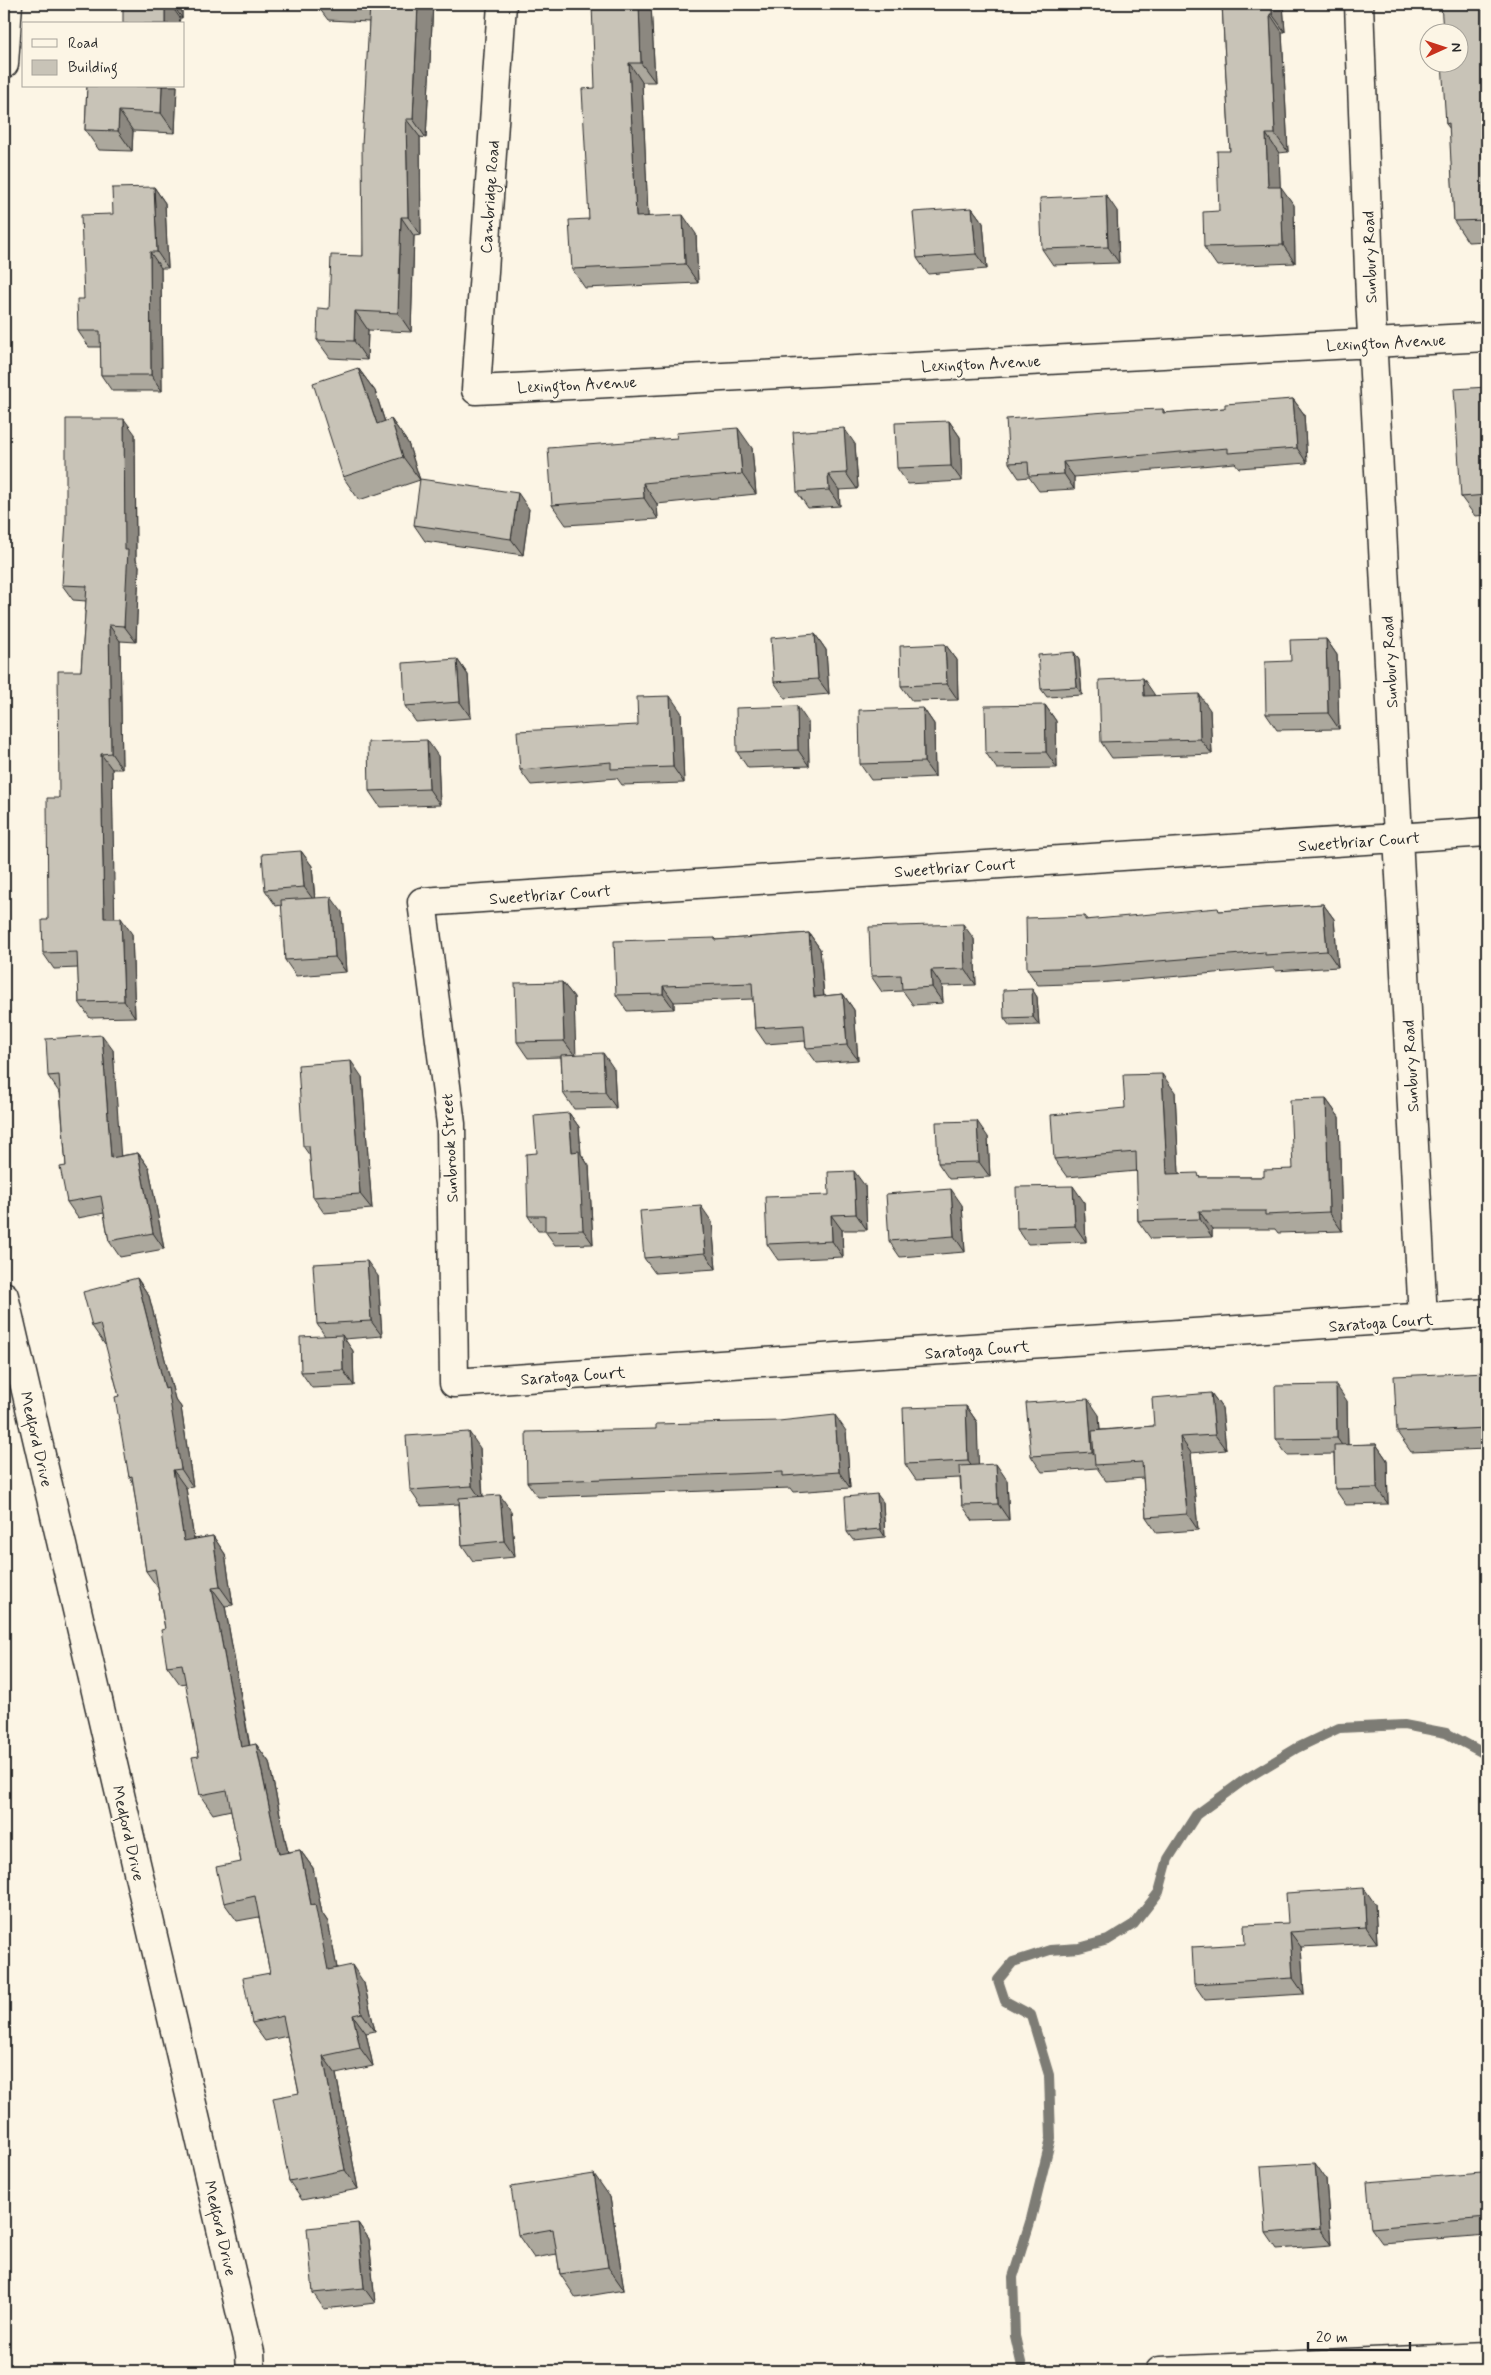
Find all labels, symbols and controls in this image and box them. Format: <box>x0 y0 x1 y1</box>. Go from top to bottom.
legend <box>22 22 185 88</box>
north arrow <box>1418 22 1468 72</box>
text: Road <box>68 34 98 54</box>
text: N <box>1447 42 1465 53</box>
text: Building <box>68 58 118 79</box>
street label: Cambridge Road <box>476 140 506 255</box>
street label: Sunbury Road <box>1358 210 1383 303</box>
street label: Lexington Avenue <box>1326 330 1447 358</box>
street label: Lexington Avenue <box>921 351 1042 379</box>
street label: Lexington Avenue <box>517 372 638 400</box>
street label: Sunbury Road <box>1378 615 1403 709</box>
street label: Sweetbriar Court <box>1297 828 1421 857</box>
street label: Sweetbriar Court <box>893 854 1017 883</box>
street label: Sweetbriar Court <box>488 881 612 910</box>
street label: Sunbury Road <box>1399 1019 1424 1113</box>
street label: Sunbrook Street <box>437 1093 464 1203</box>
street label: Saratoga Court <box>1328 1309 1435 1338</box>
street label: Saratoga Court <box>924 1336 1031 1365</box>
street label: Saratoga Court <box>520 1362 627 1391</box>
street label: Medford Drive <box>12 1390 57 1489</box>
street label: Medford Drive <box>104 1784 149 1883</box>
street label: Medford Drive <box>196 2179 241 2278</box>
scale bar <box>1308 2320 1411 2352</box>
text: 20 m <box>1316 2328 1348 2348</box>

